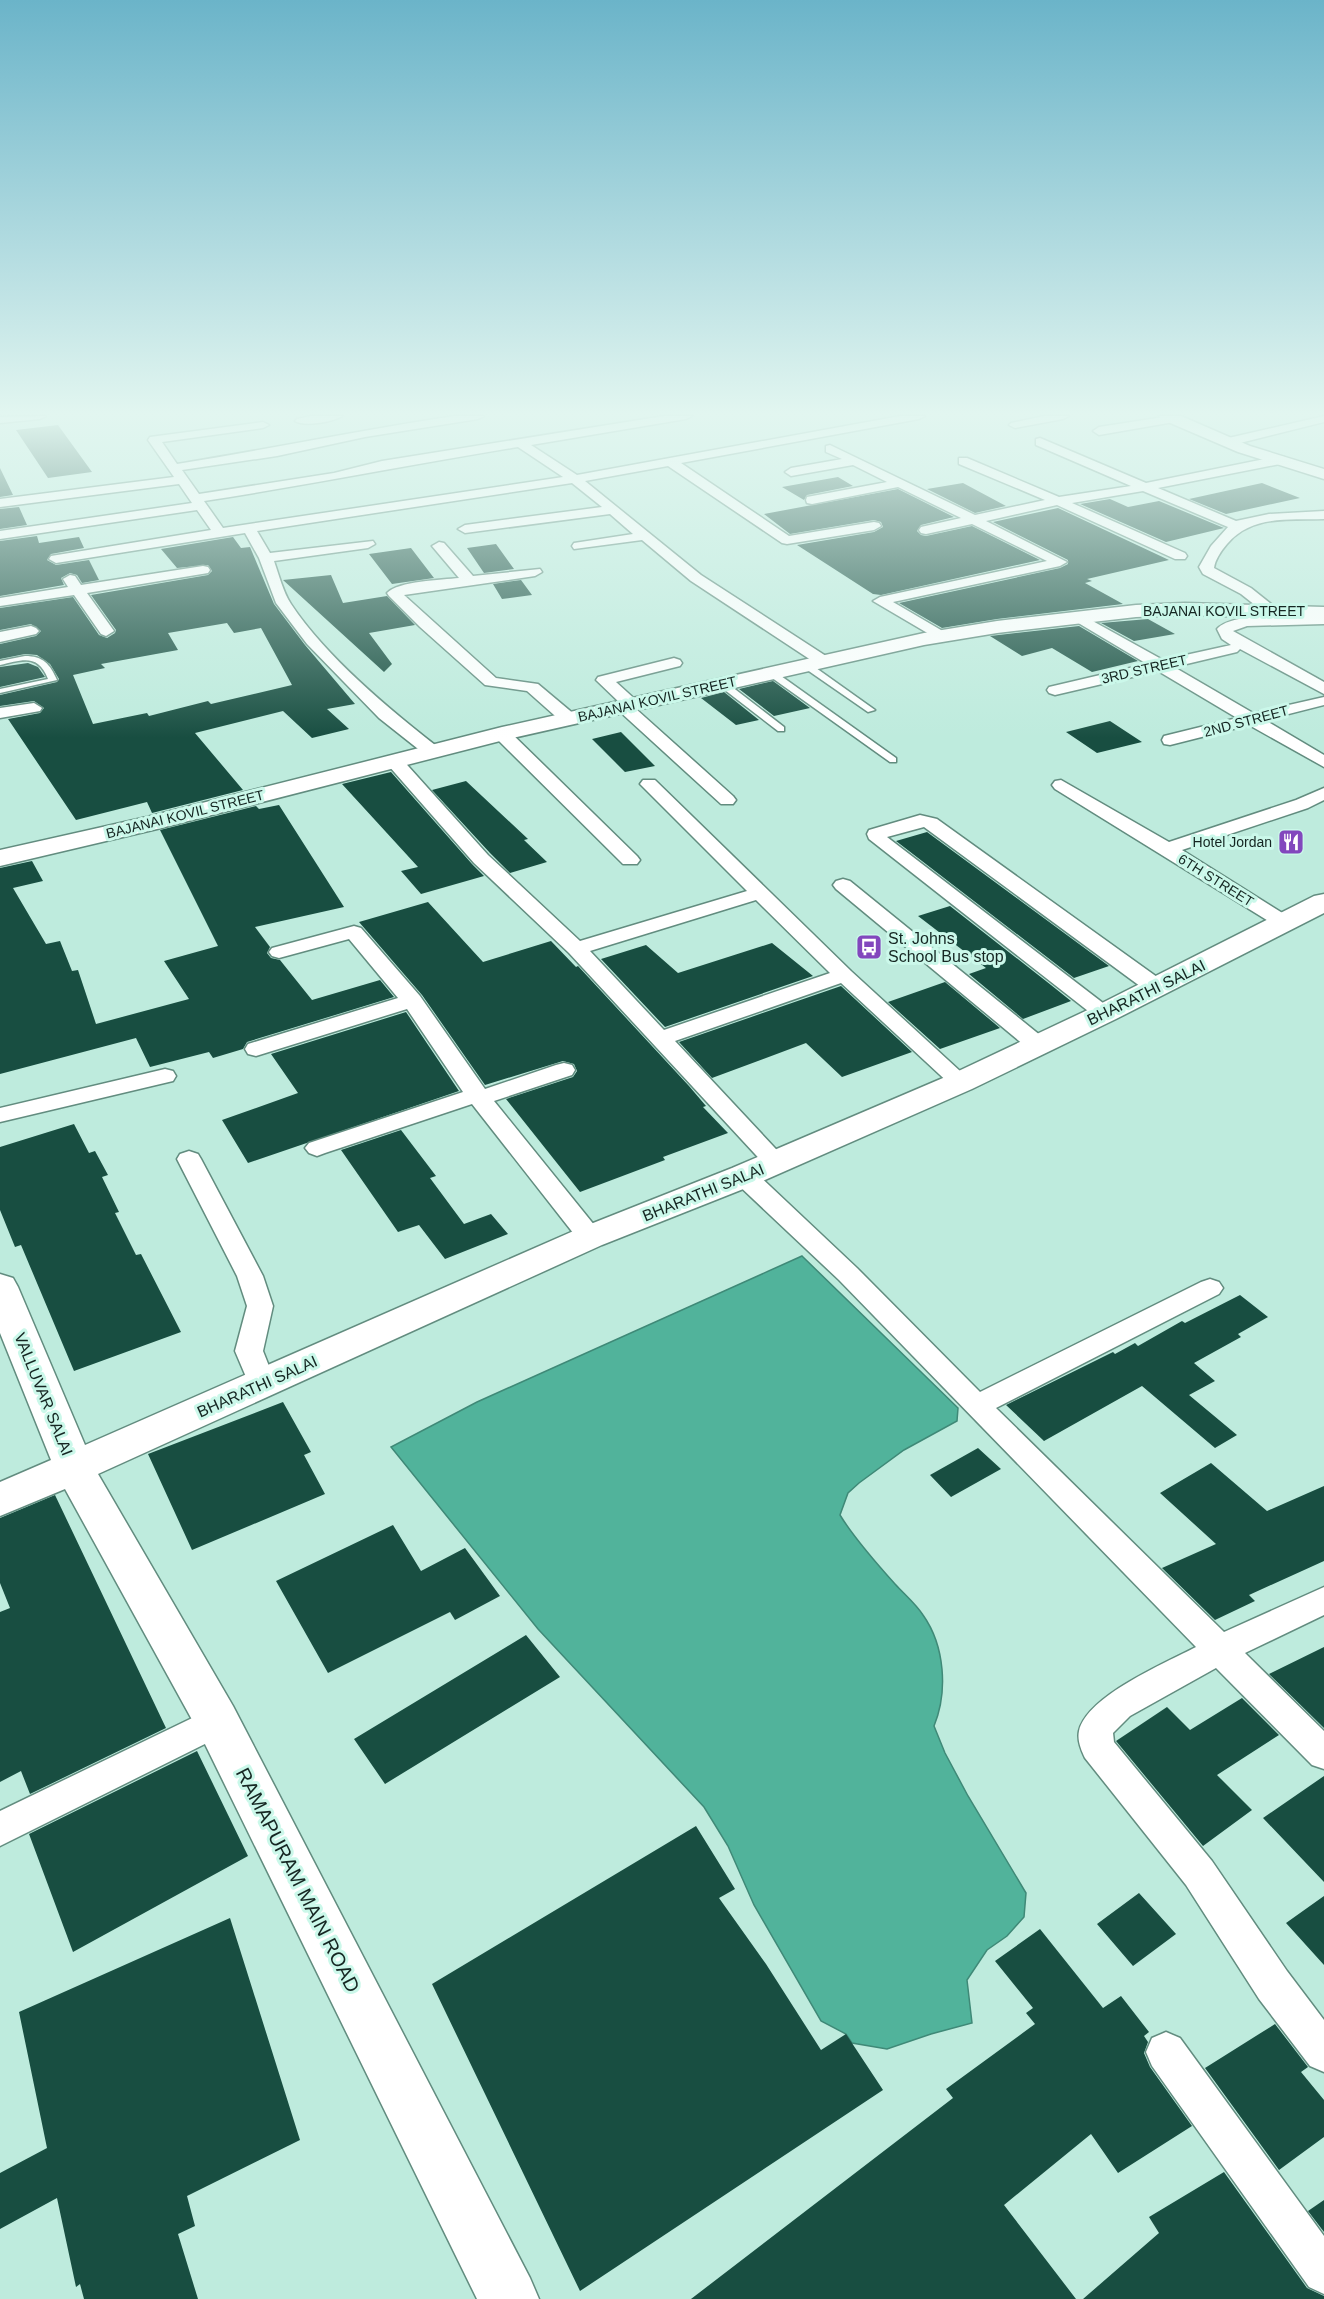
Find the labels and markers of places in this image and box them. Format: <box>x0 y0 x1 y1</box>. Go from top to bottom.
restaurant icon: Hotel Jordan <box>1276 827 1306 857</box>
place label: Hotel Jordan <box>1193 834 1272 850</box>
place label: St. Johns School Bus stop <box>888 930 1004 965</box>
bus stop icon: St. Johns School Bus stop <box>854 932 884 962</box>

